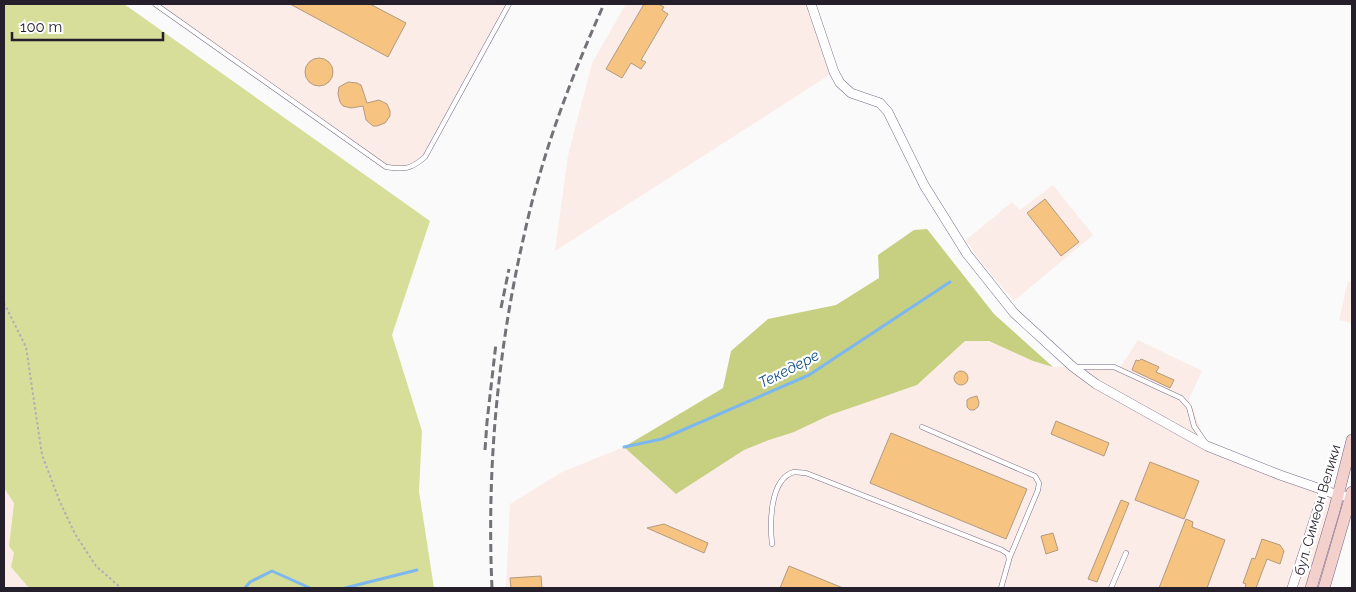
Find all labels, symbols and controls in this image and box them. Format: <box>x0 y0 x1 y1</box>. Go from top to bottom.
scale bar <box>12 10 164 42</box>
text: 100 m <box>20 18 62 36</box>
water label: Текедере <box>756 346 822 392</box>
street label: бул. Симеон Велики <box>1291 443 1343 577</box>

